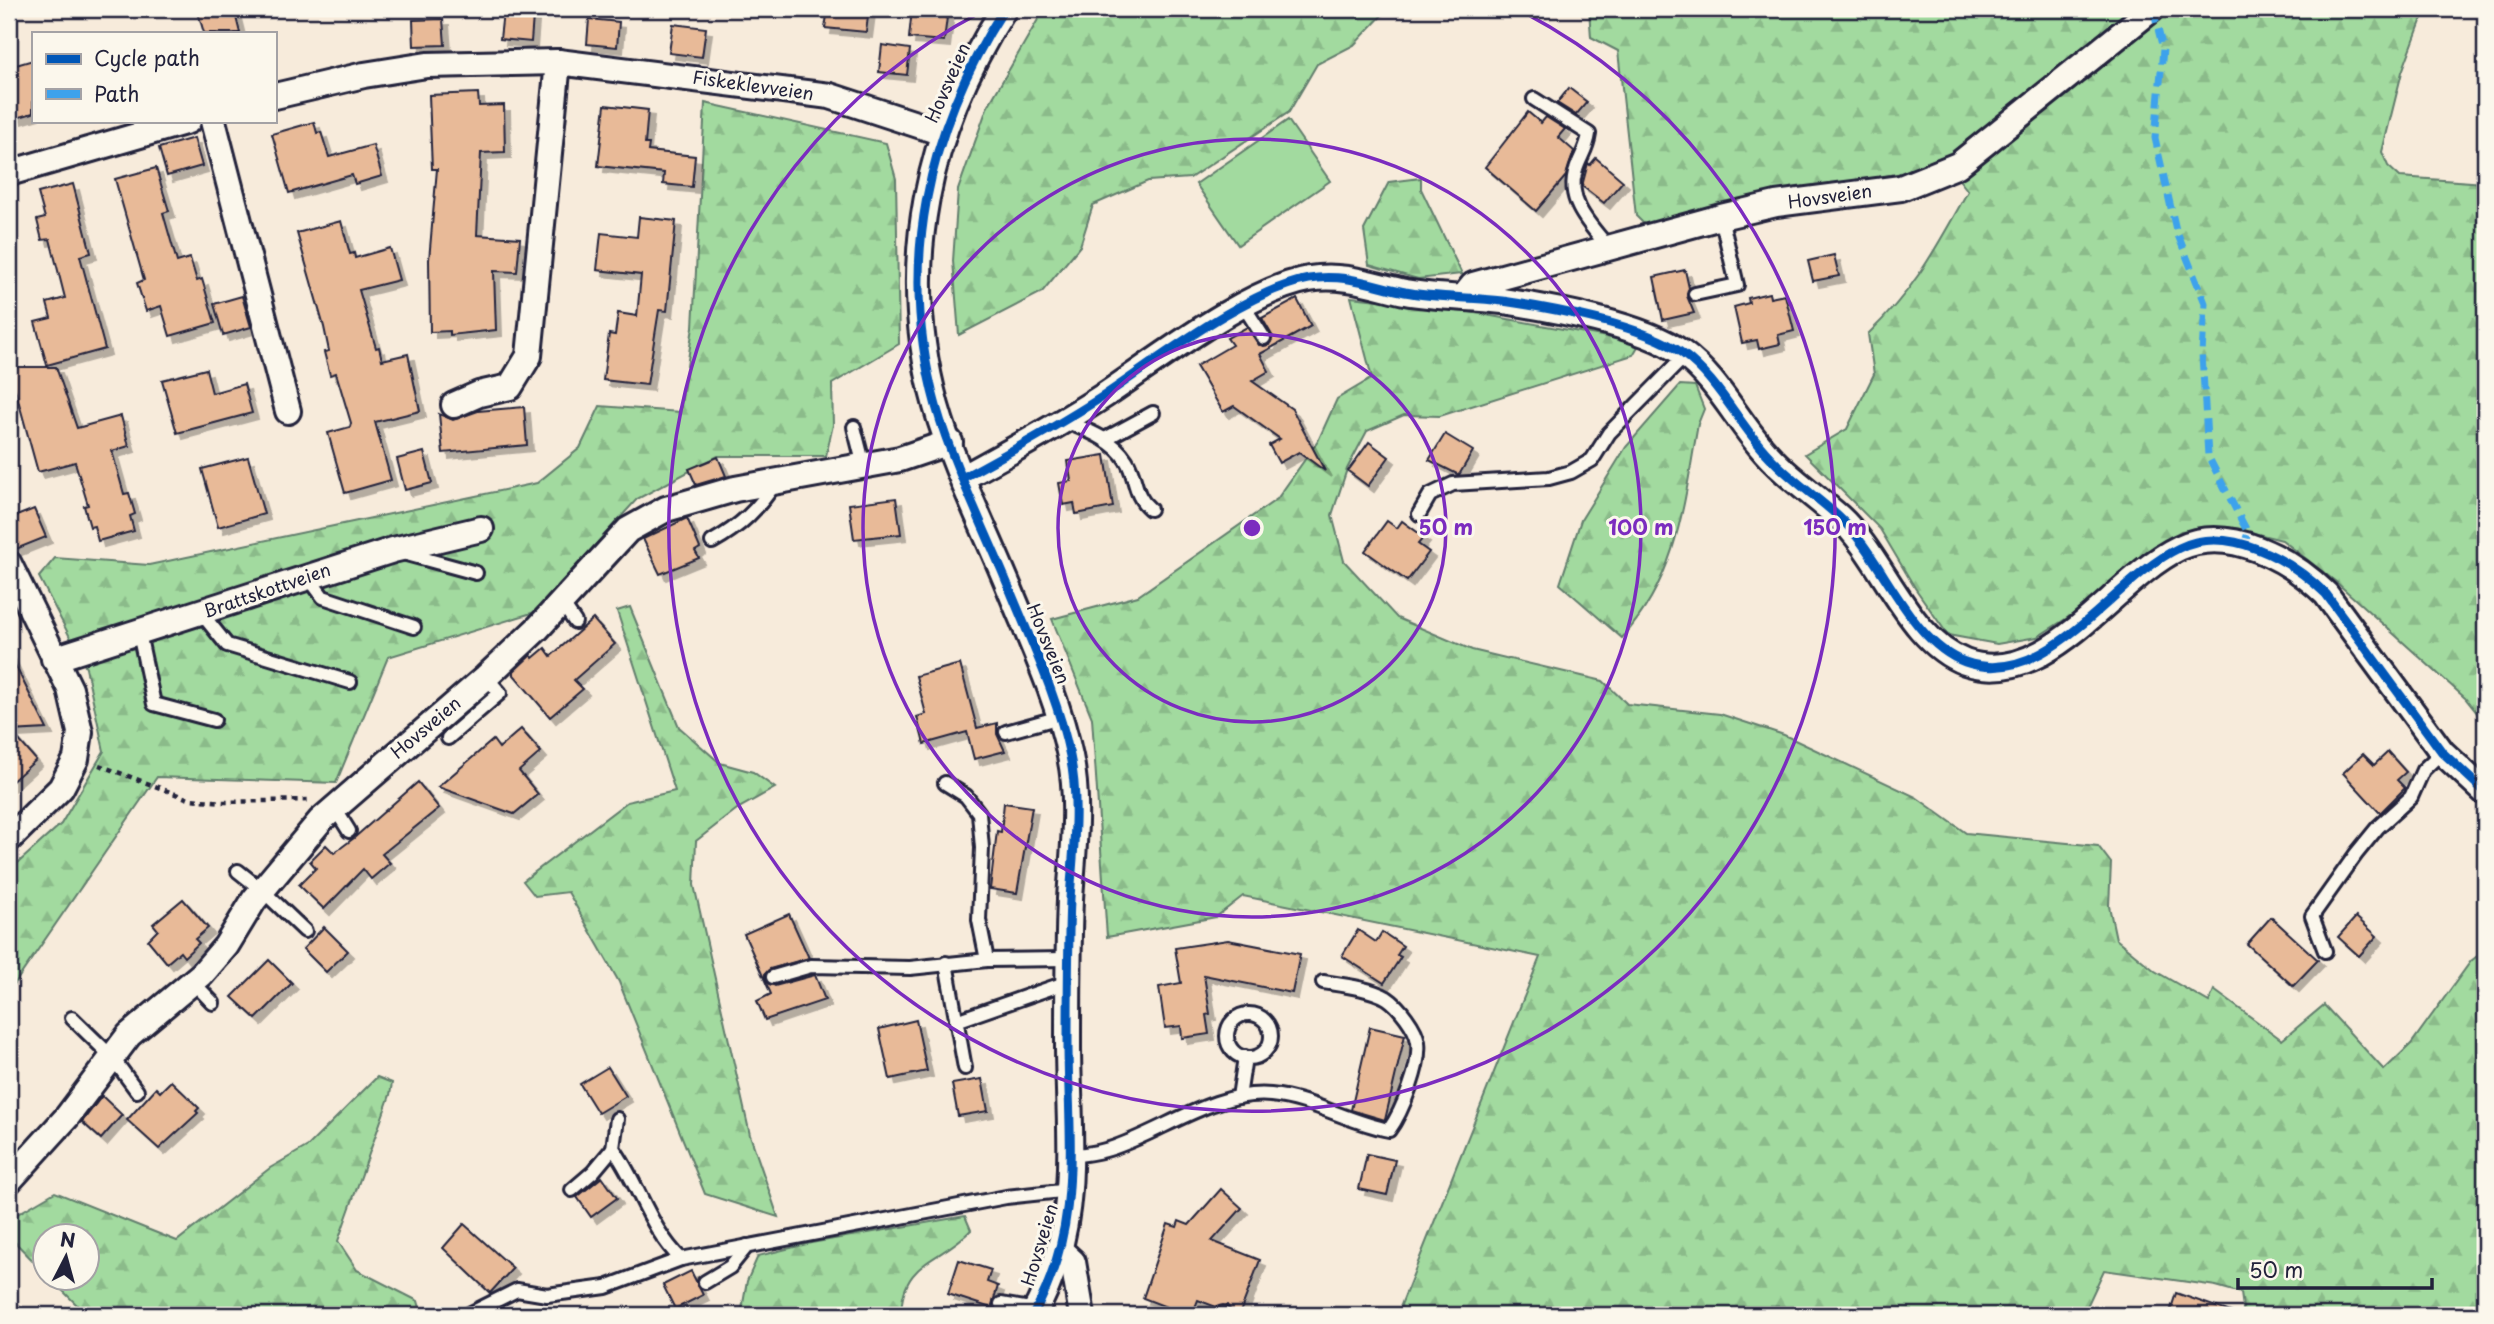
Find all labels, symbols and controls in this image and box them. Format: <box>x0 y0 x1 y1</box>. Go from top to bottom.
legend <box>32 32 276 122</box>
street label: Hovsveien <box>917 38 976 127</box>
text: Cycle path <box>94 41 200 73</box>
street label: Fiskeklevveien <box>691 63 816 106</box>
text: Path <box>94 77 139 109</box>
street label: Hovsveien <box>1786 176 1874 215</box>
text: 50 m <box>1419 510 1473 542</box>
text: 100 m <box>1608 510 1674 542</box>
text: 150 m <box>1803 510 1867 542</box>
centre of rings <box>1240 516 1264 540</box>
street label: Brattskottveien <box>199 555 334 624</box>
street label: Hovsveien <box>1021 599 1078 688</box>
street label: Hovsveien <box>384 689 466 764</box>
street label: Hovsveien <box>1013 1200 1064 1289</box>
north arrow <box>32 1222 102 1292</box>
text: N <box>59 1224 77 1254</box>
scale bar <box>2238 1247 2433 1291</box>
text: 50 m <box>2249 1253 2303 1285</box>

